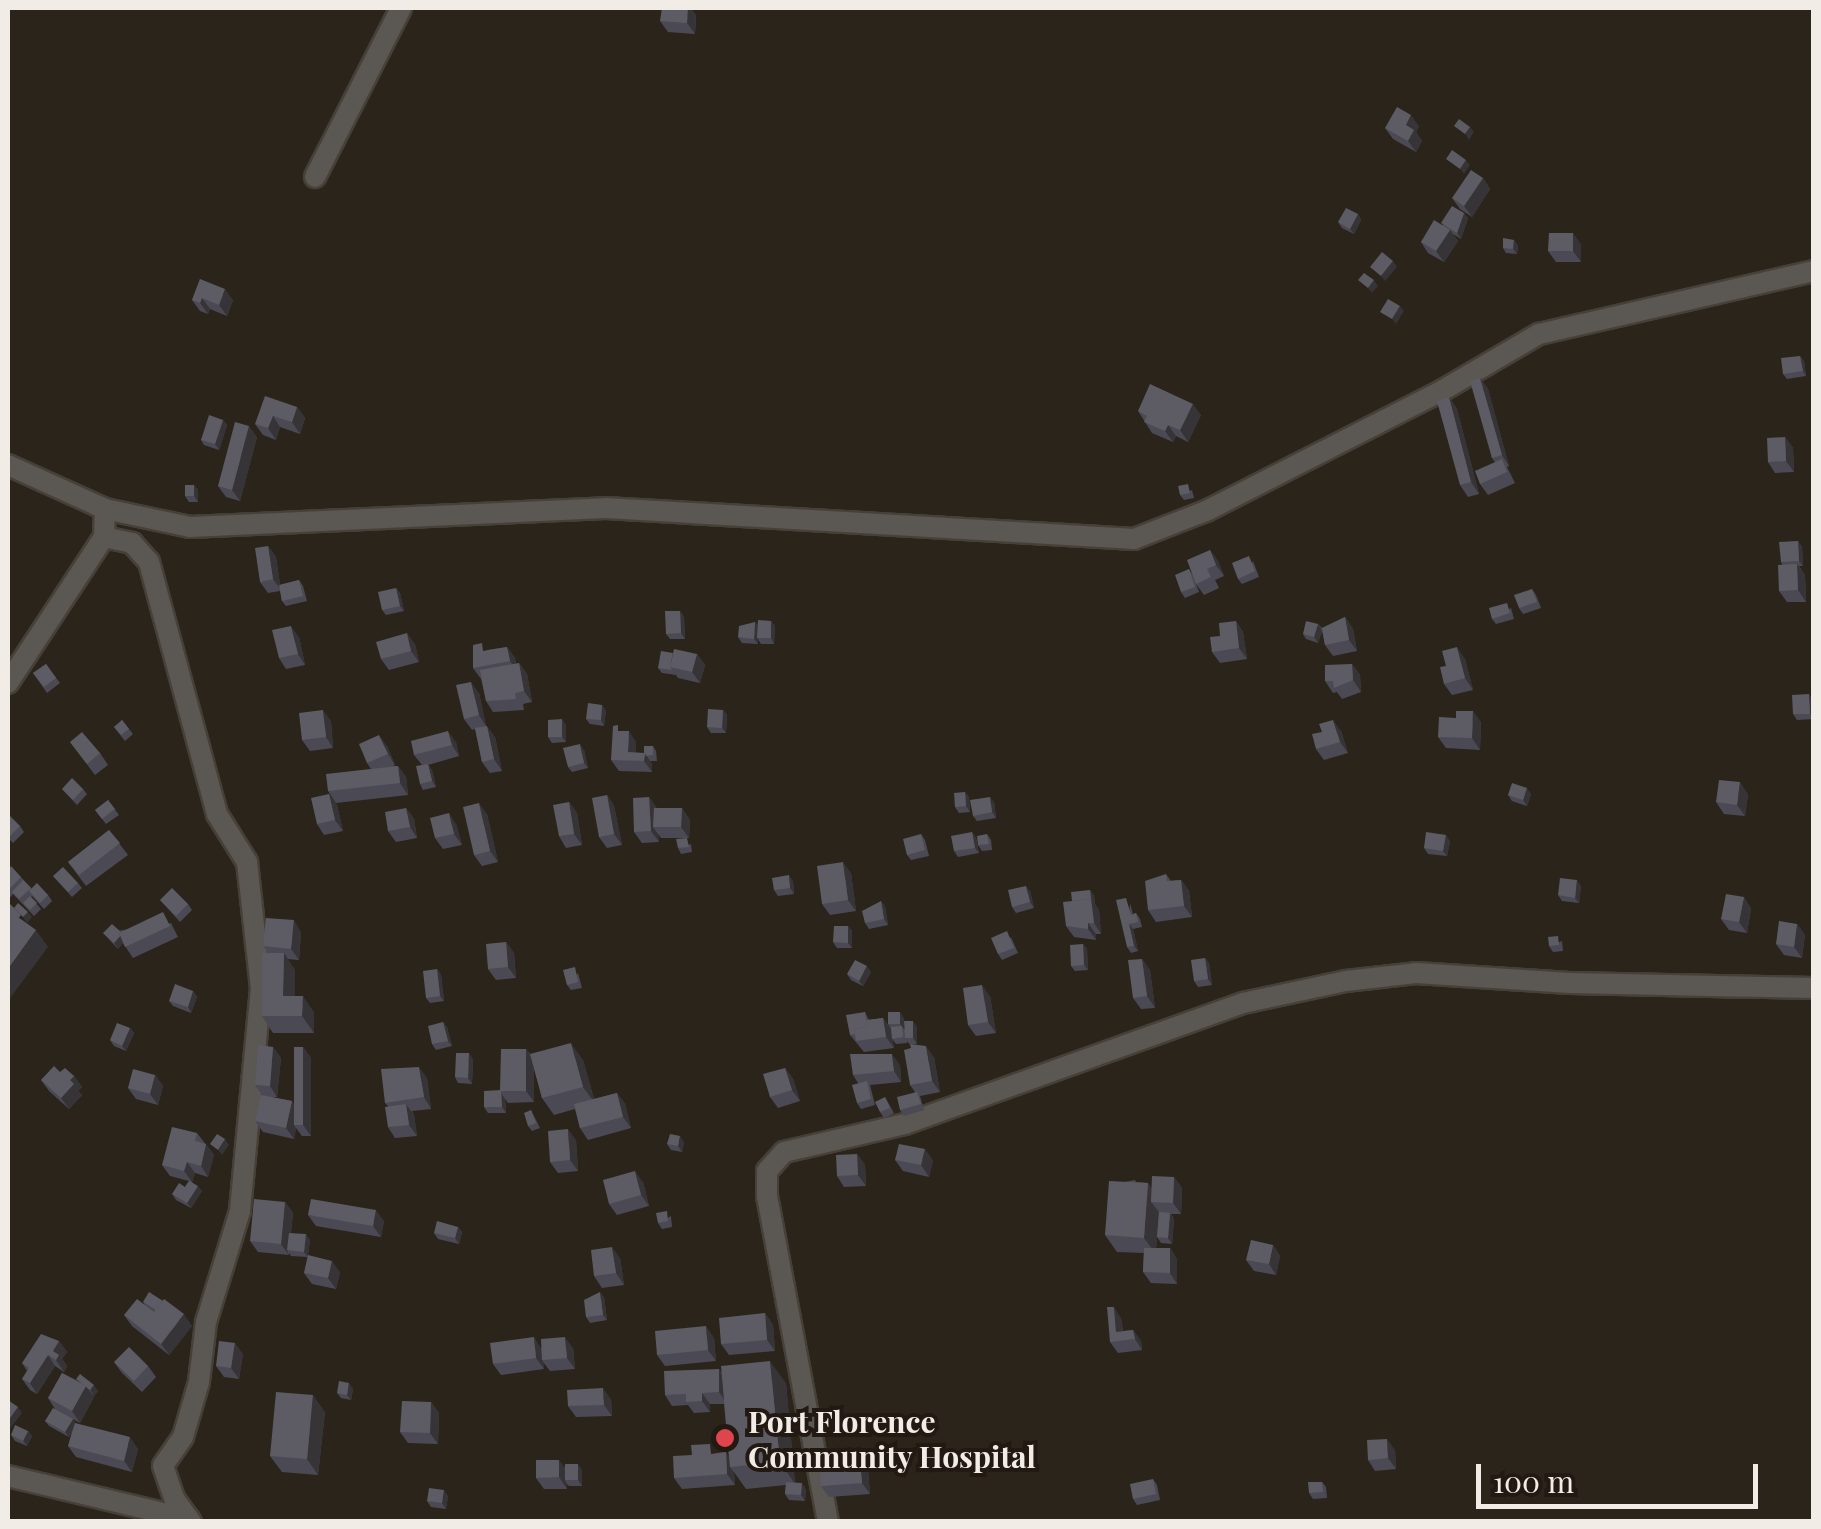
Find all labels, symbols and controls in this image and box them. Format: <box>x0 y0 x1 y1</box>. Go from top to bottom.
place label: Port Florence Community Hospital <box>748 1403 1037 1474</box>
marker: Port Florence Community Hospital <box>712 1425 738 1451</box>
scale bar <box>1481 1444 1764 1506</box>
text: 100 m <box>1493 1461 1574 1501</box>

